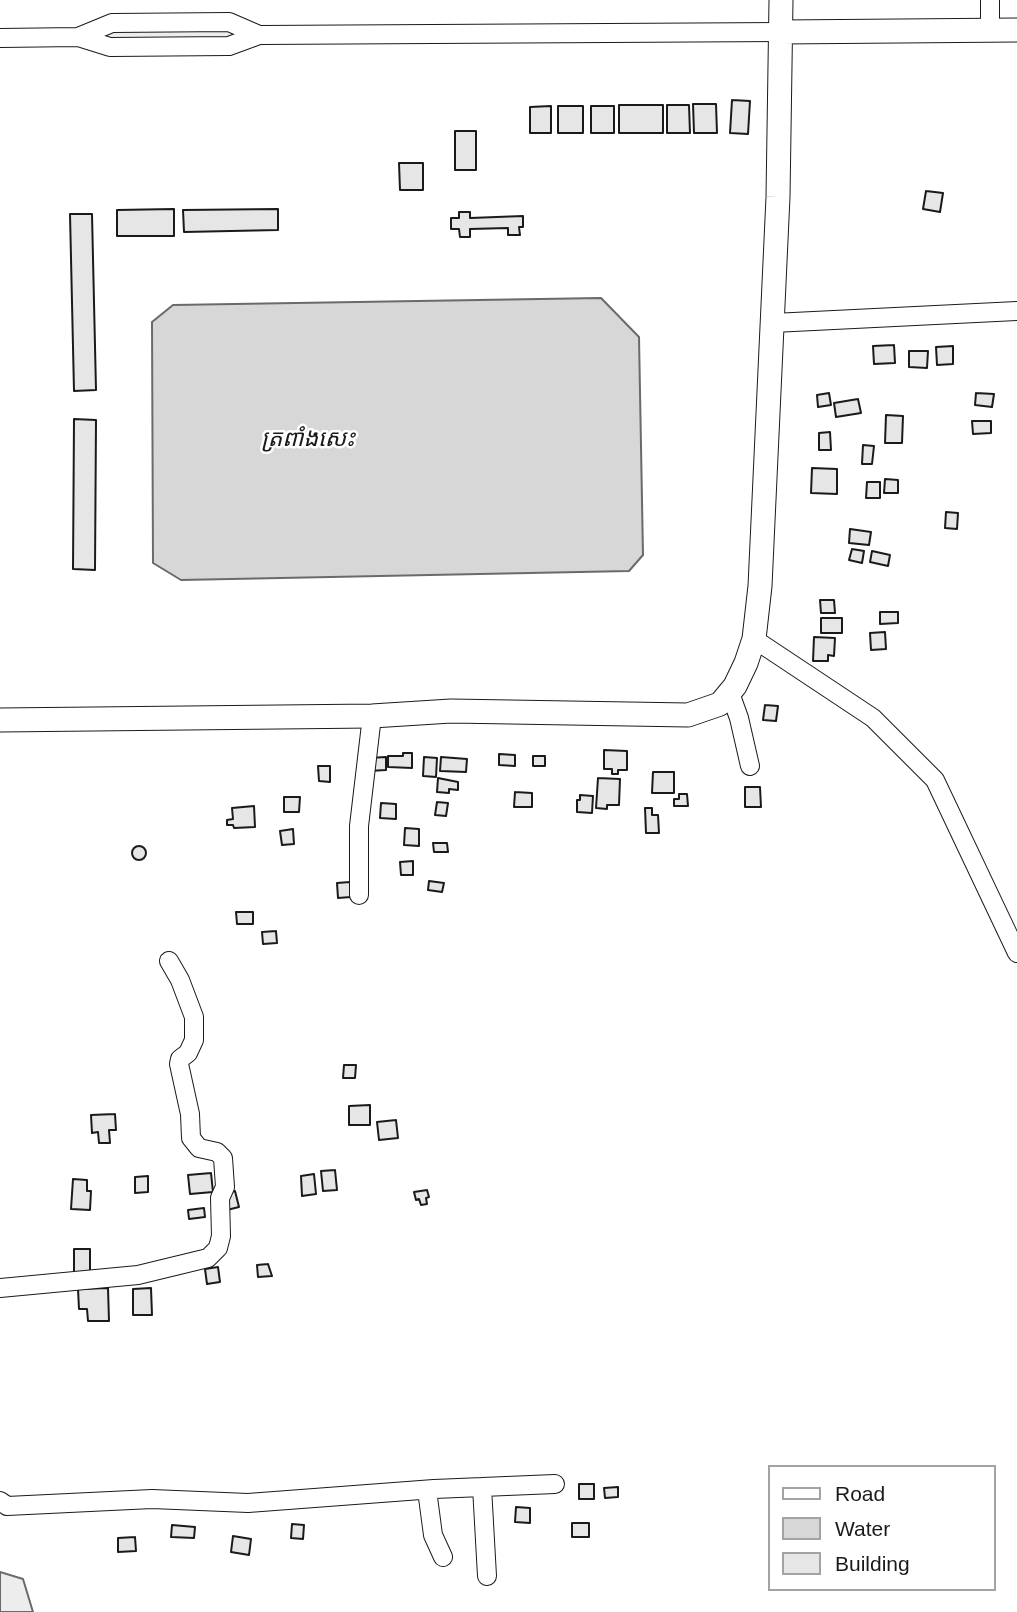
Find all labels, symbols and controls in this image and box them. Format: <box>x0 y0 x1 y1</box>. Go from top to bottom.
water label: ត្រពាំងសេះ <box>261 426 355 454</box>
legend <box>768 1465 996 1591</box>
text: Road <box>835 1482 885 1505</box>
text: Water <box>835 1517 890 1540</box>
text: Building <box>835 1552 910 1575</box>

